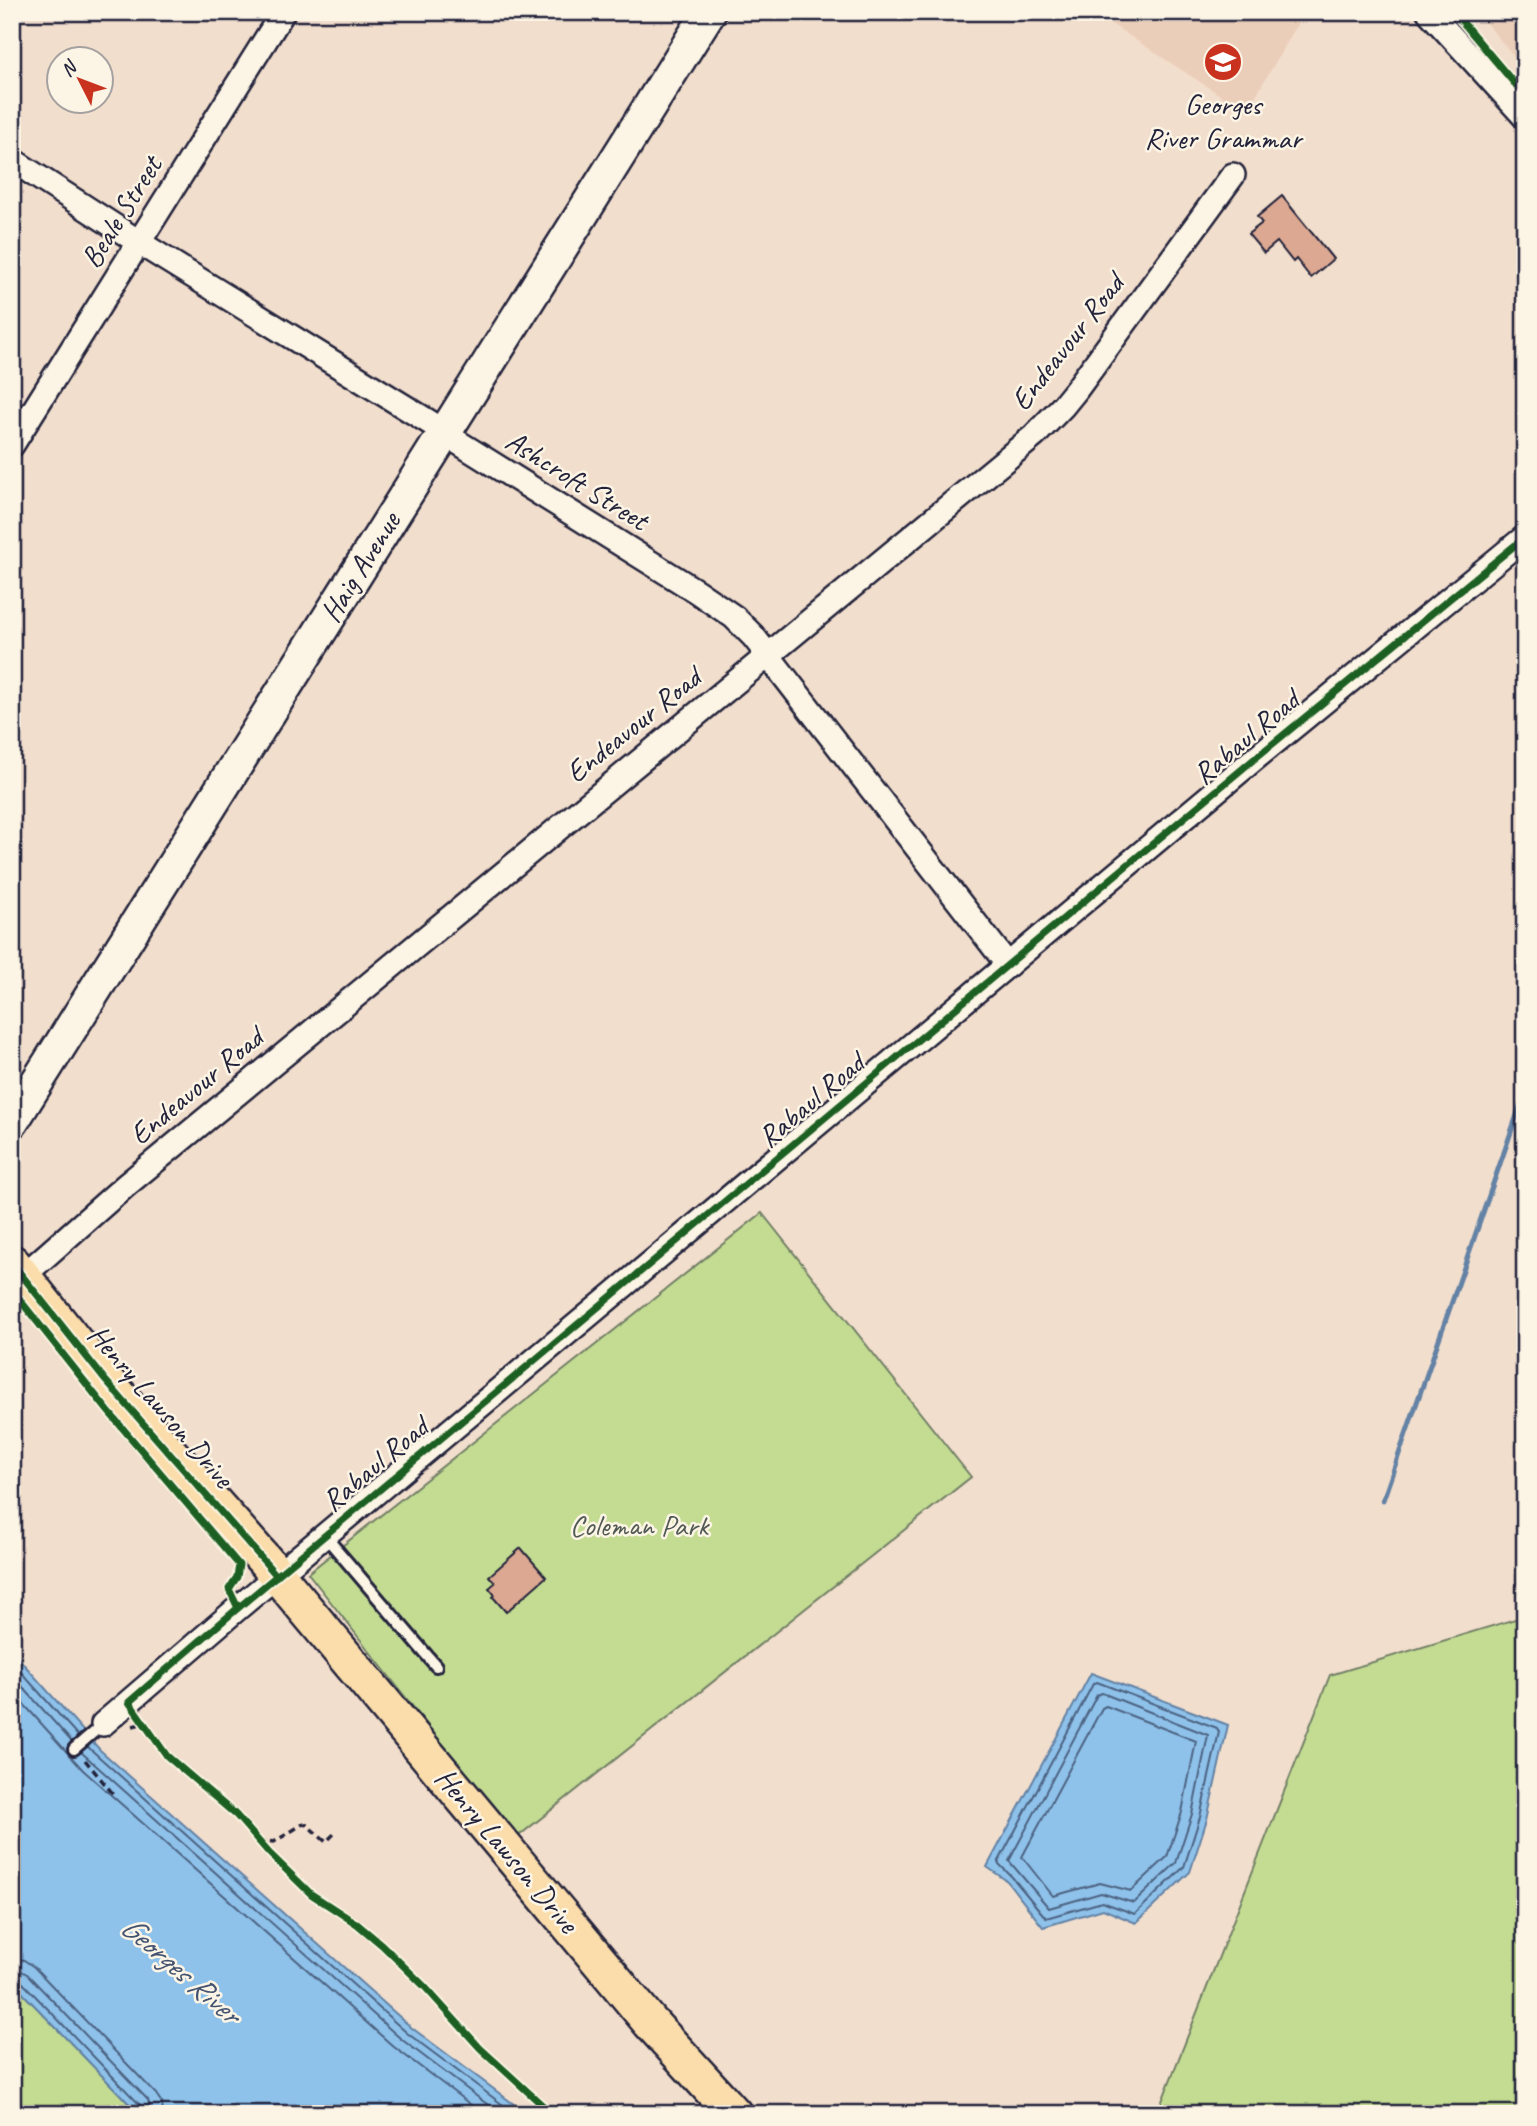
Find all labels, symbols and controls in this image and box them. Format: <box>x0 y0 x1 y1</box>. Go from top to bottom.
school or university icon: Georges River Grammar <box>1202 41 1244 83</box>
north arrow <box>46 46 116 116</box>
text: N <box>55 54 83 82</box>
place label: Georges River Grammar <box>1145 85 1304 157</box>
street label: Beale Street <box>72 147 172 275</box>
street label: Endeavour Road <box>1002 263 1135 418</box>
street label: Ashcroft Street <box>499 421 658 540</box>
street label: Haig Avenue <box>311 503 410 629</box>
street label: Endeavour Road <box>558 656 712 791</box>
street label: Rabaul Road <box>1185 679 1310 793</box>
street label: Endeavour Road <box>121 1016 274 1153</box>
street label: Rabaul Road <box>750 1042 875 1156</box>
street label: Henry Lawson Drive <box>80 1316 244 1497</box>
street label: Rabaul Road <box>314 1406 439 1520</box>
park label: Coleman Park <box>570 1506 710 1544</box>
street label: Henry Lawson Drive <box>427 1760 589 1942</box>
water label: Georges River <box>112 1906 252 2035</box>

